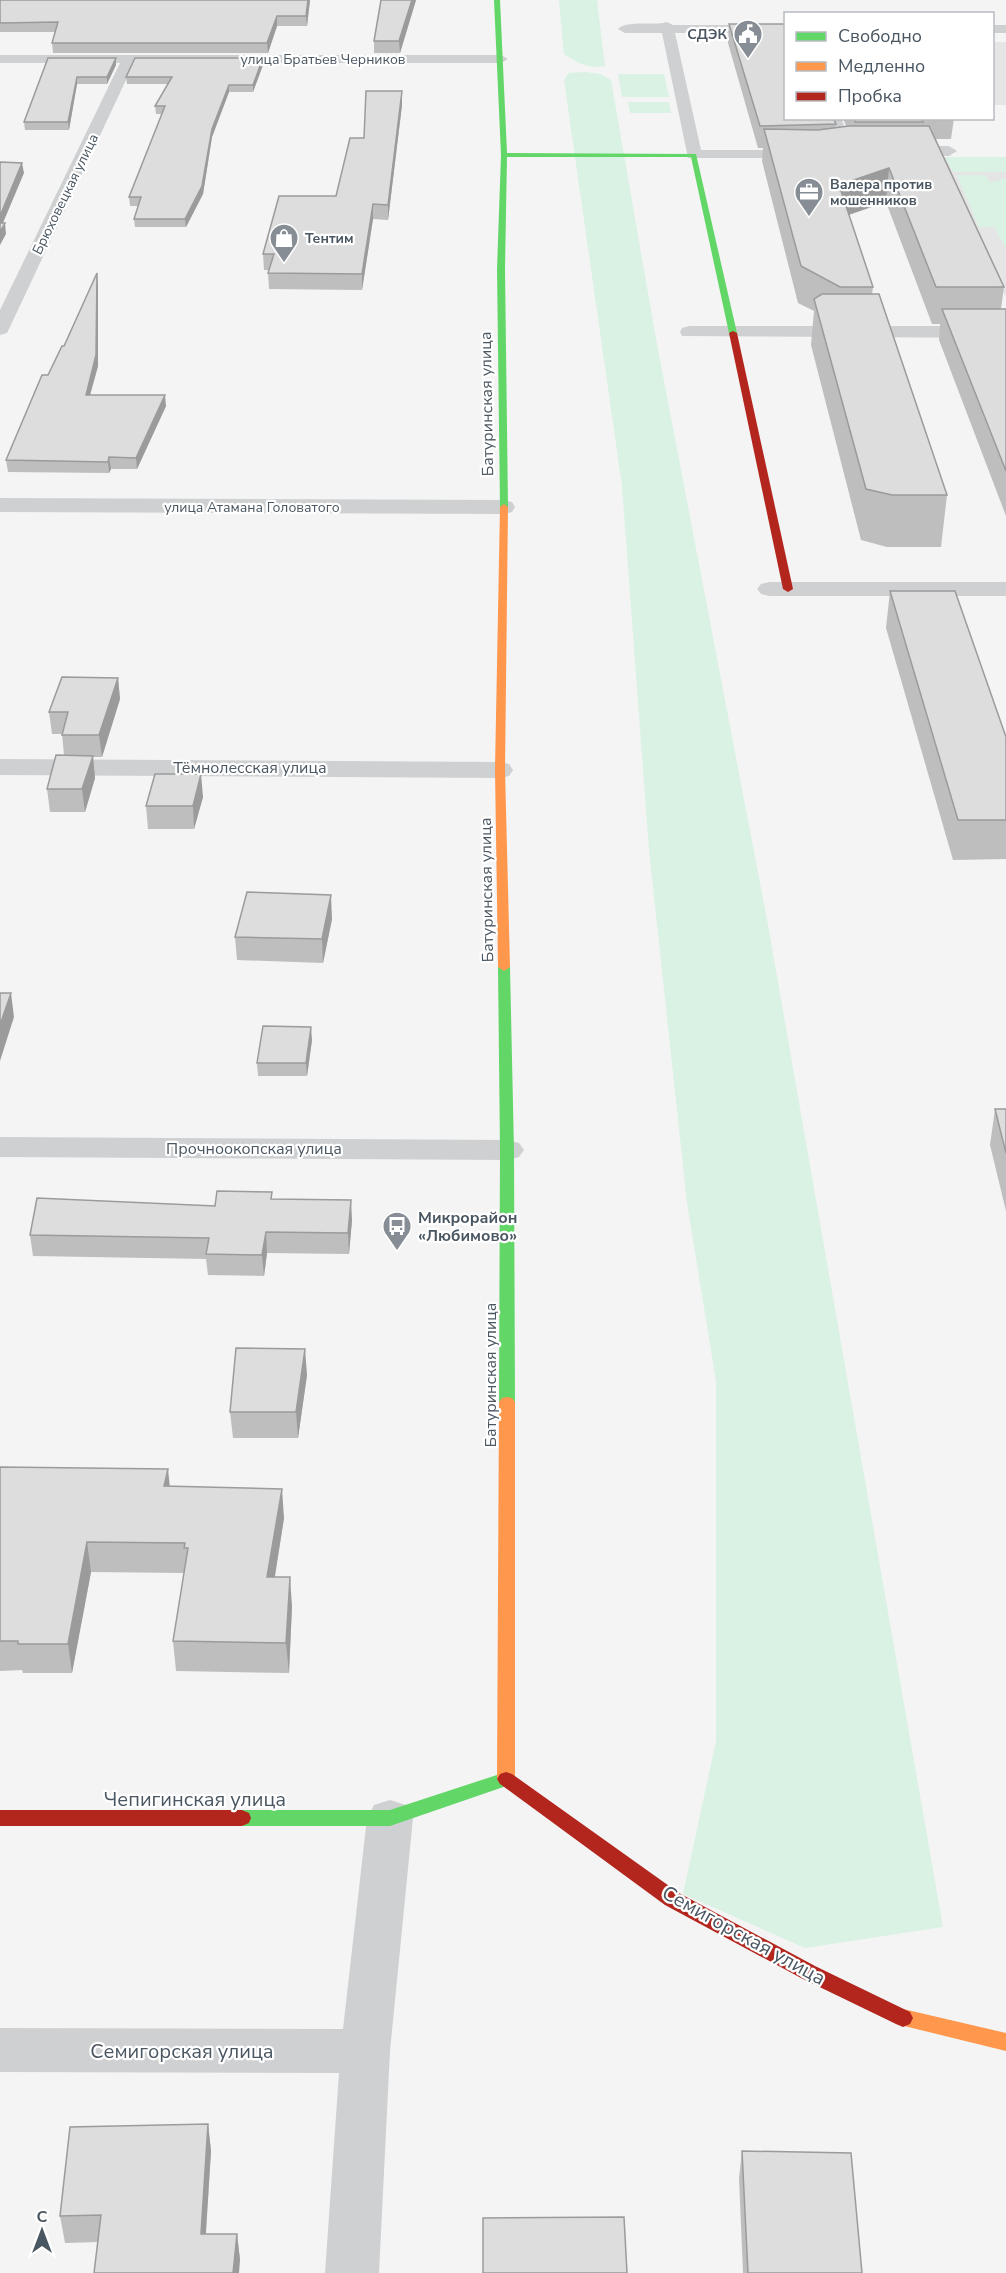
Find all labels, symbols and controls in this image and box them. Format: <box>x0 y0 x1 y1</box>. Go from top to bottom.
legend <box>784 12 994 120</box>
public building icon: СДЭК <box>732 18 764 60</box>
text: Свободно <box>838 24 922 48</box>
place label: СДЭК <box>687 25 728 44</box>
street label: улица Братьев Черников <box>240 50 406 69</box>
text: Медленно <box>838 54 925 78</box>
text: Пробка <box>838 84 902 108</box>
street label: Брюховецкая улица <box>28 131 103 258</box>
place label: Валера против мошенников <box>830 175 932 210</box>
office icon: Валера против мошенников <box>793 176 825 218</box>
shop icon: Тентим <box>268 222 300 264</box>
place label: Тентим <box>305 229 354 248</box>
street label: Батуринская улица <box>475 331 499 477</box>
street label: улица Атамана Головатого <box>164 498 340 517</box>
street label: Тёмнолесская улица <box>173 757 327 779</box>
street label: Батуринская улица <box>475 817 499 963</box>
street label: Прочноокопская улица <box>166 1138 342 1160</box>
place label: Микрорайон «Любимово» <box>418 1207 517 1247</box>
bus stop icon: Микрорайон «Любимово» <box>381 1210 413 1252</box>
street label: Батуринская улица <box>480 1303 502 1447</box>
street label: Чепигинская улица <box>104 1786 286 1813</box>
street label: Семигорская улица <box>657 1879 830 1992</box>
street label: Семигорская улица <box>90 2038 274 2065</box>
north arrow <box>12 2201 72 2261</box>
text: С <box>37 2206 48 2228</box>

